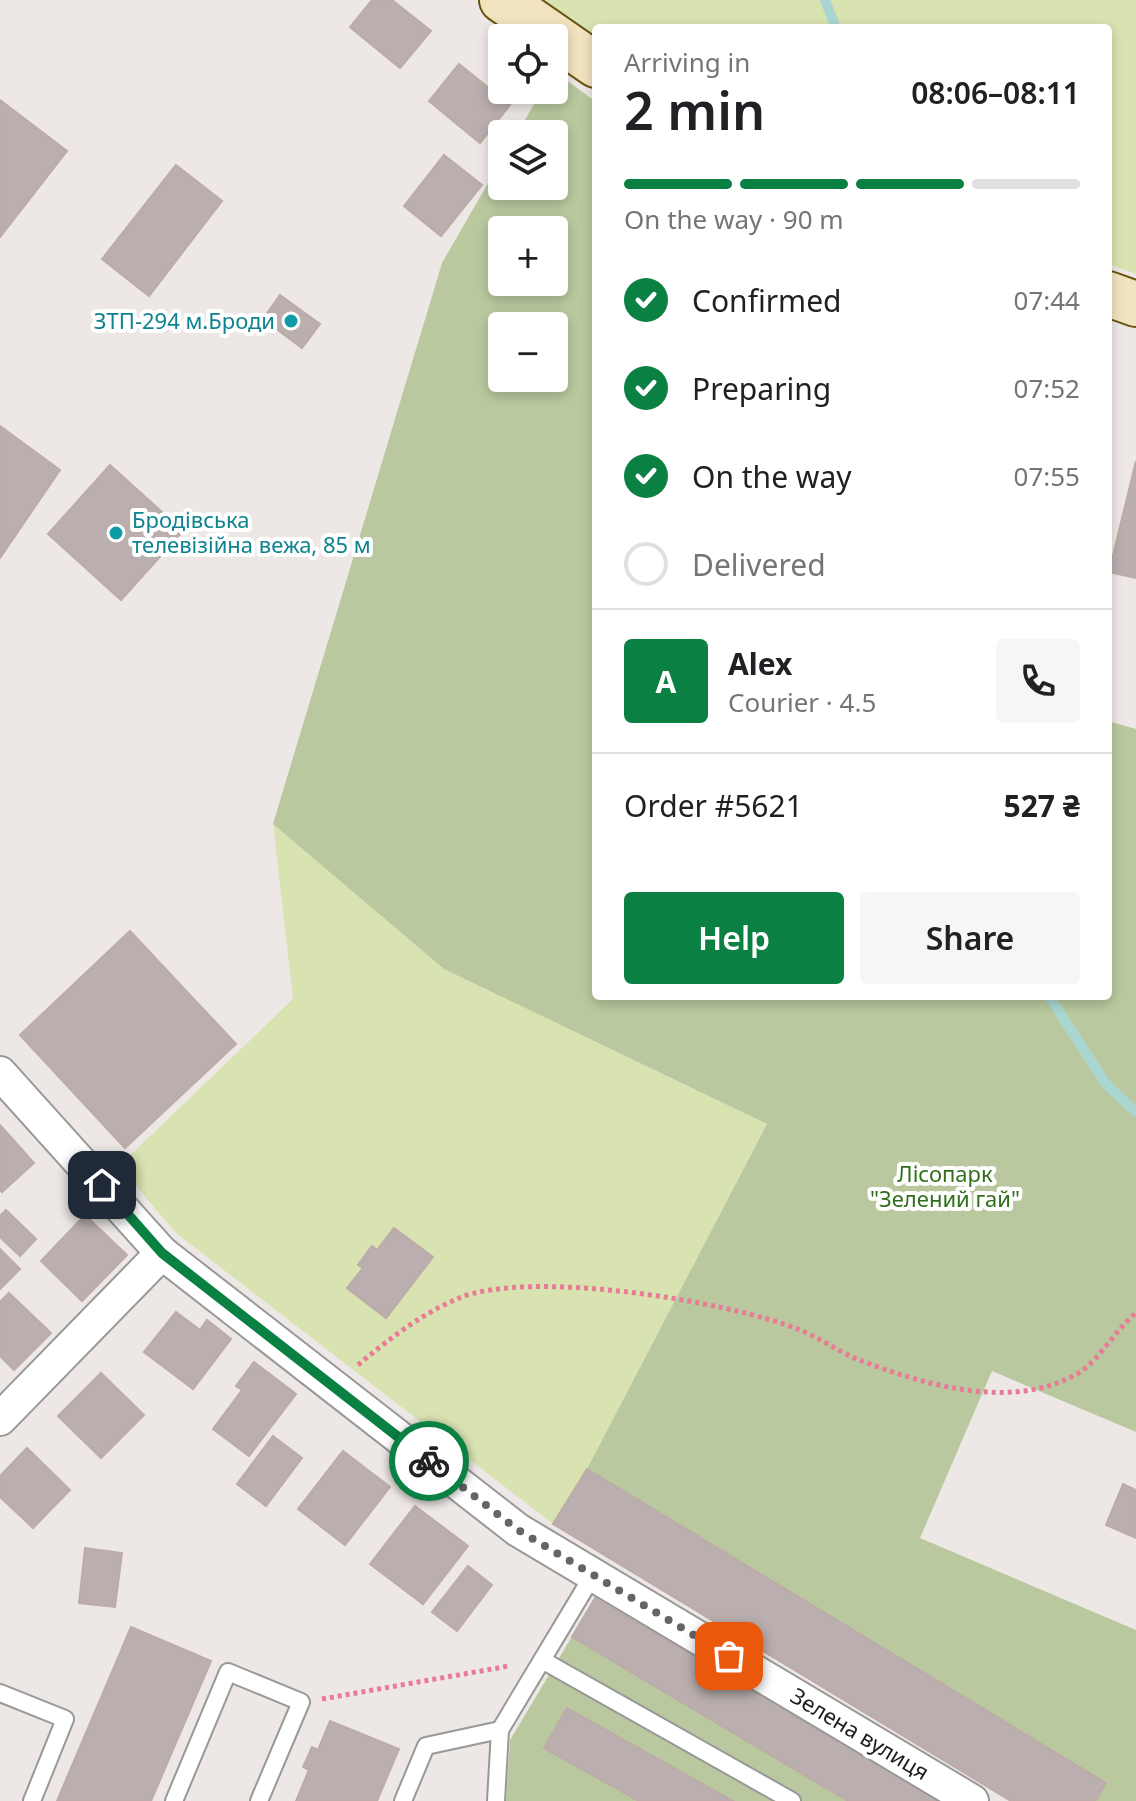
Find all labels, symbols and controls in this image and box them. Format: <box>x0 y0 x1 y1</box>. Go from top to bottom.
map controls <box>488 24 568 392</box>
button: locate <box>488 24 568 104</box>
text: Arriving in <box>624 44 750 80</box>
text: 08:06–08:11 <box>911 72 1080 113</box>
text: 2 min <box>624 74 765 145</box>
button: layers <box>488 120 568 200</box>
text: On the way · 90 m <box>624 201 844 237</box>
button: + <box>488 216 568 296</box>
icon: check <box>624 278 668 322</box>
text: Confirmed <box>692 280 842 321</box>
text: 07:44 <box>1014 282 1080 318</box>
place label: ЗТП-294 м.Броди <box>94 305 275 335</box>
marker: ЗТП-294 м.Броди <box>282 312 300 330</box>
button: − <box>488 312 568 392</box>
icon: check <box>624 366 668 410</box>
text: Preparing <box>692 368 831 409</box>
text: 07:52 <box>1014 370 1080 406</box>
icon: check <box>624 454 668 498</box>
text: On the way <box>692 456 852 497</box>
text: 07:55 <box>1014 458 1080 494</box>
place label: Бродівська телевізійна вежа, 85 м <box>132 504 371 559</box>
marker: Бродівська телевізійна вежа, 85 м <box>107 524 125 542</box>
text: Delivered <box>692 544 826 585</box>
button: phone <box>996 639 1080 723</box>
text: Alex <box>728 643 792 684</box>
text: A <box>656 661 676 702</box>
text: Courier · 4.5 <box>728 684 876 720</box>
text: Order #5621 <box>624 785 803 826</box>
text: 527 ₴ <box>1004 785 1080 826</box>
button: Help <box>624 892 844 984</box>
button: Share <box>860 892 1080 984</box>
pin <box>68 1151 136 1219</box>
park label: Лісопарк "Зелений гай" <box>870 1158 1020 1213</box>
icon: home <box>80 1163 124 1207</box>
courier <box>389 1421 469 1501</box>
icon: bike <box>407 1439 451 1483</box>
pin <box>695 1622 763 1690</box>
icon: bag <box>707 1634 751 1678</box>
street label: Зелена вулиця <box>786 1680 935 1786</box>

